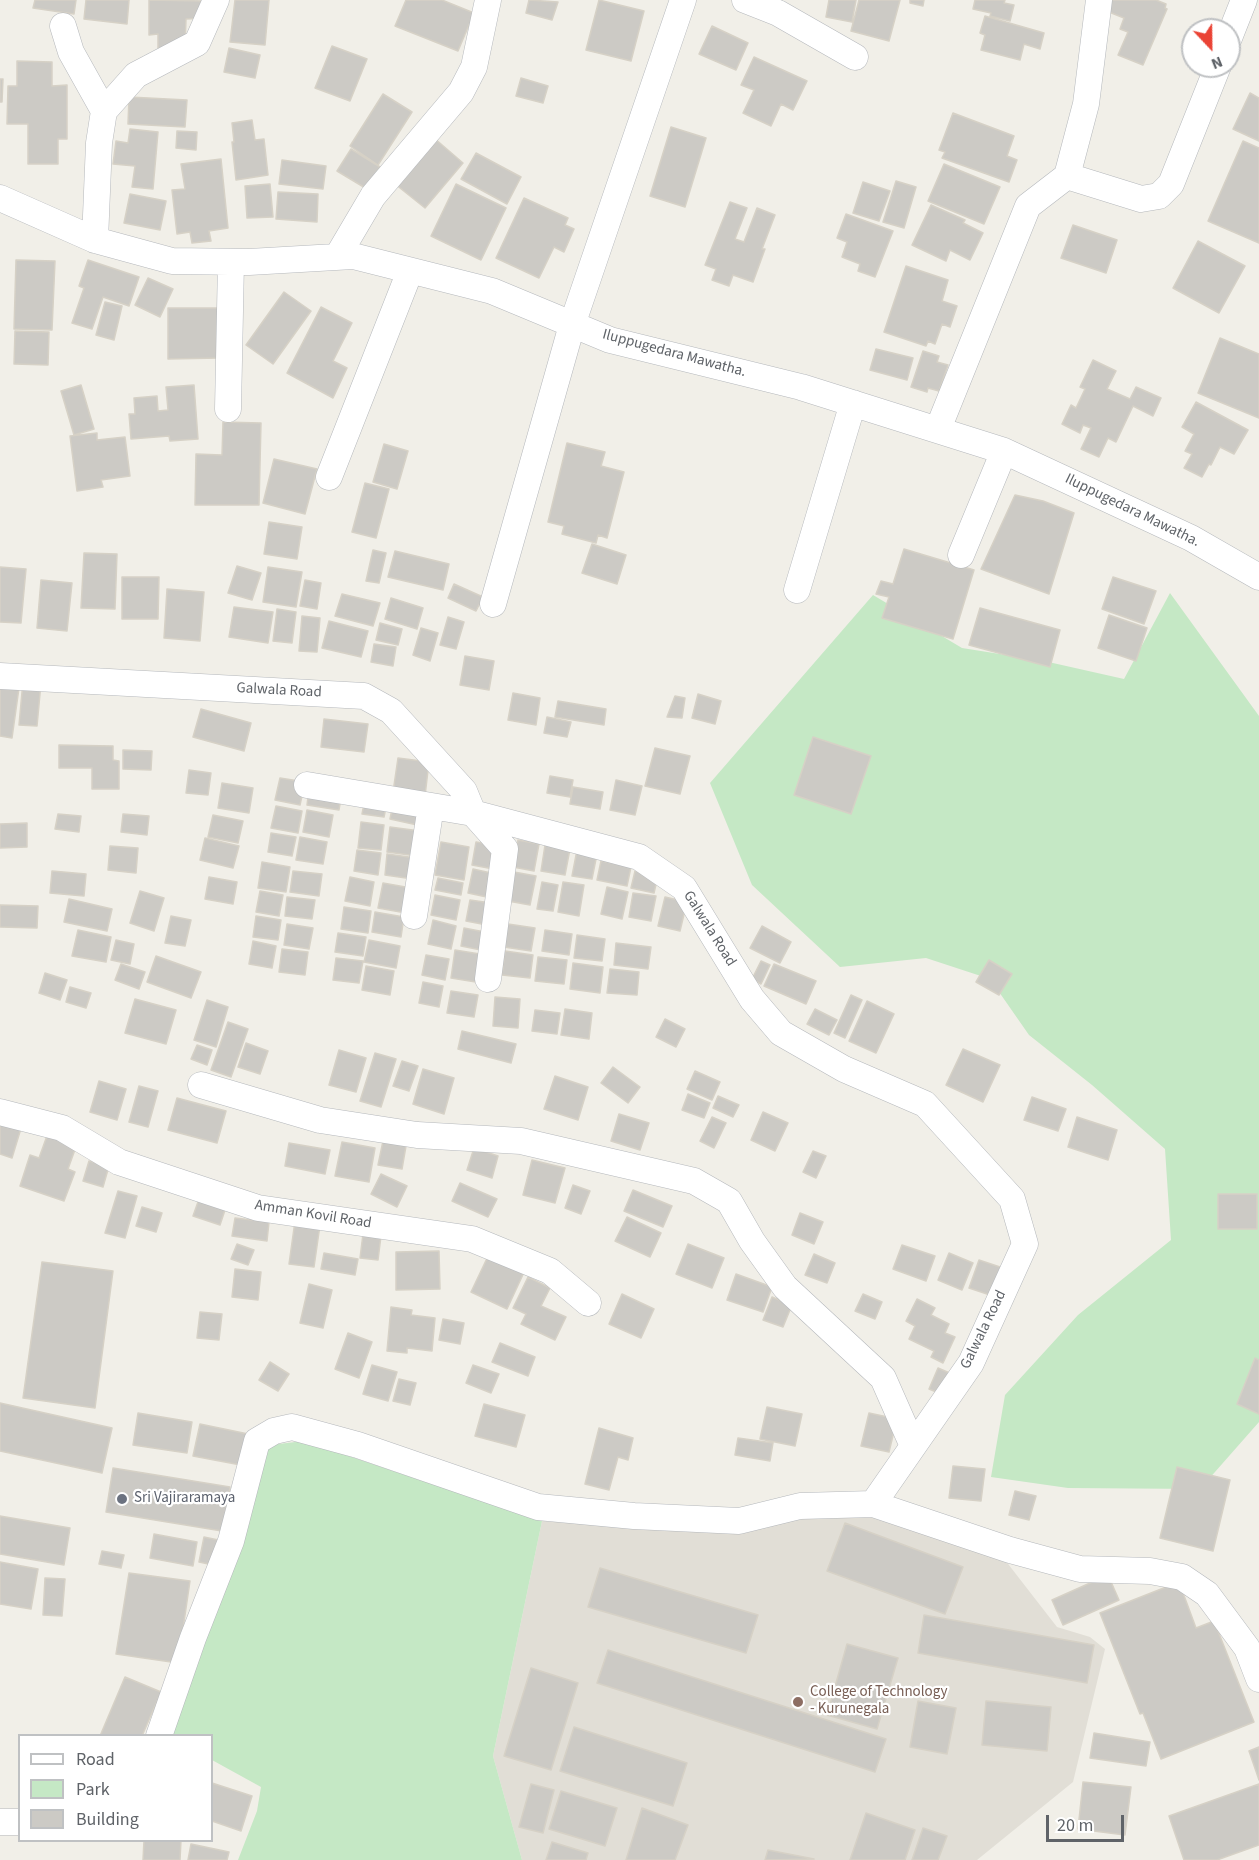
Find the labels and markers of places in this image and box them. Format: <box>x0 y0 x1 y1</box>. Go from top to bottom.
place label: Sri Vajiraramaya <box>134 1490 235 1508</box>
marker: Sri Vajiraramaya <box>115 1492 129 1506</box>
place label: College of Technology - Kurunegala <box>810 1684 947 1719</box>
marker: College of Technology - Kurunegala <box>791 1695 805 1709</box>

